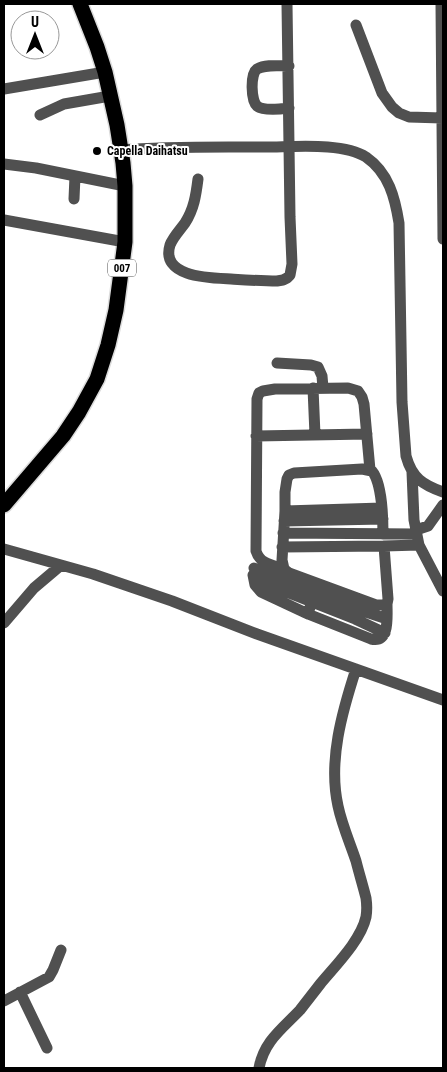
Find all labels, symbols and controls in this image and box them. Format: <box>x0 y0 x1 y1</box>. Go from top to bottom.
north arrow <box>10 10 60 60</box>
text: U <box>31 14 39 30</box>
place label: Capella Daihatsu <box>107 144 188 158</box>
marker: Capella Daihatsu <box>91 145 103 157</box>
road number: 007 <box>108 260 136 276</box>

